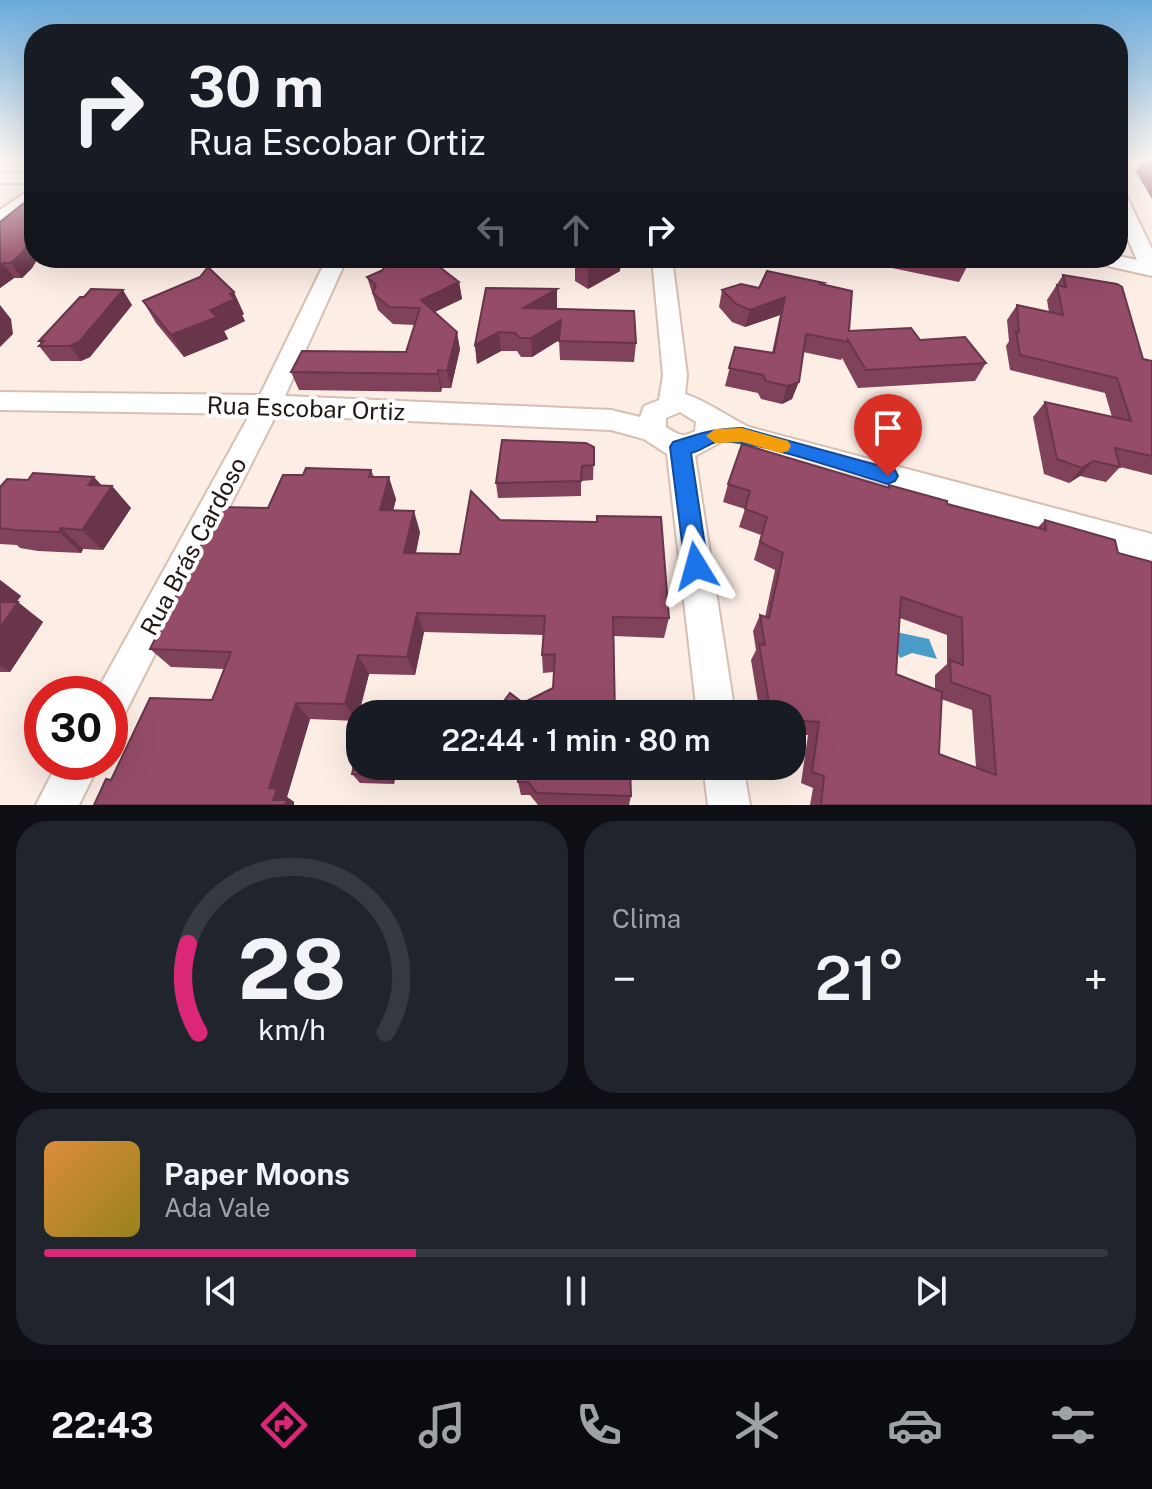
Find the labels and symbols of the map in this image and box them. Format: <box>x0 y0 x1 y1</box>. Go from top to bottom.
street label: Rua Escobar Ortiz <box>206 391 406 425</box>
pin <box>854 394 922 476</box>
street label: Rua Brás Cardoso <box>134 452 252 640</box>
position arrow <box>654 524 738 608</box>
speed limit sign: 30 <box>24 676 128 780</box>

